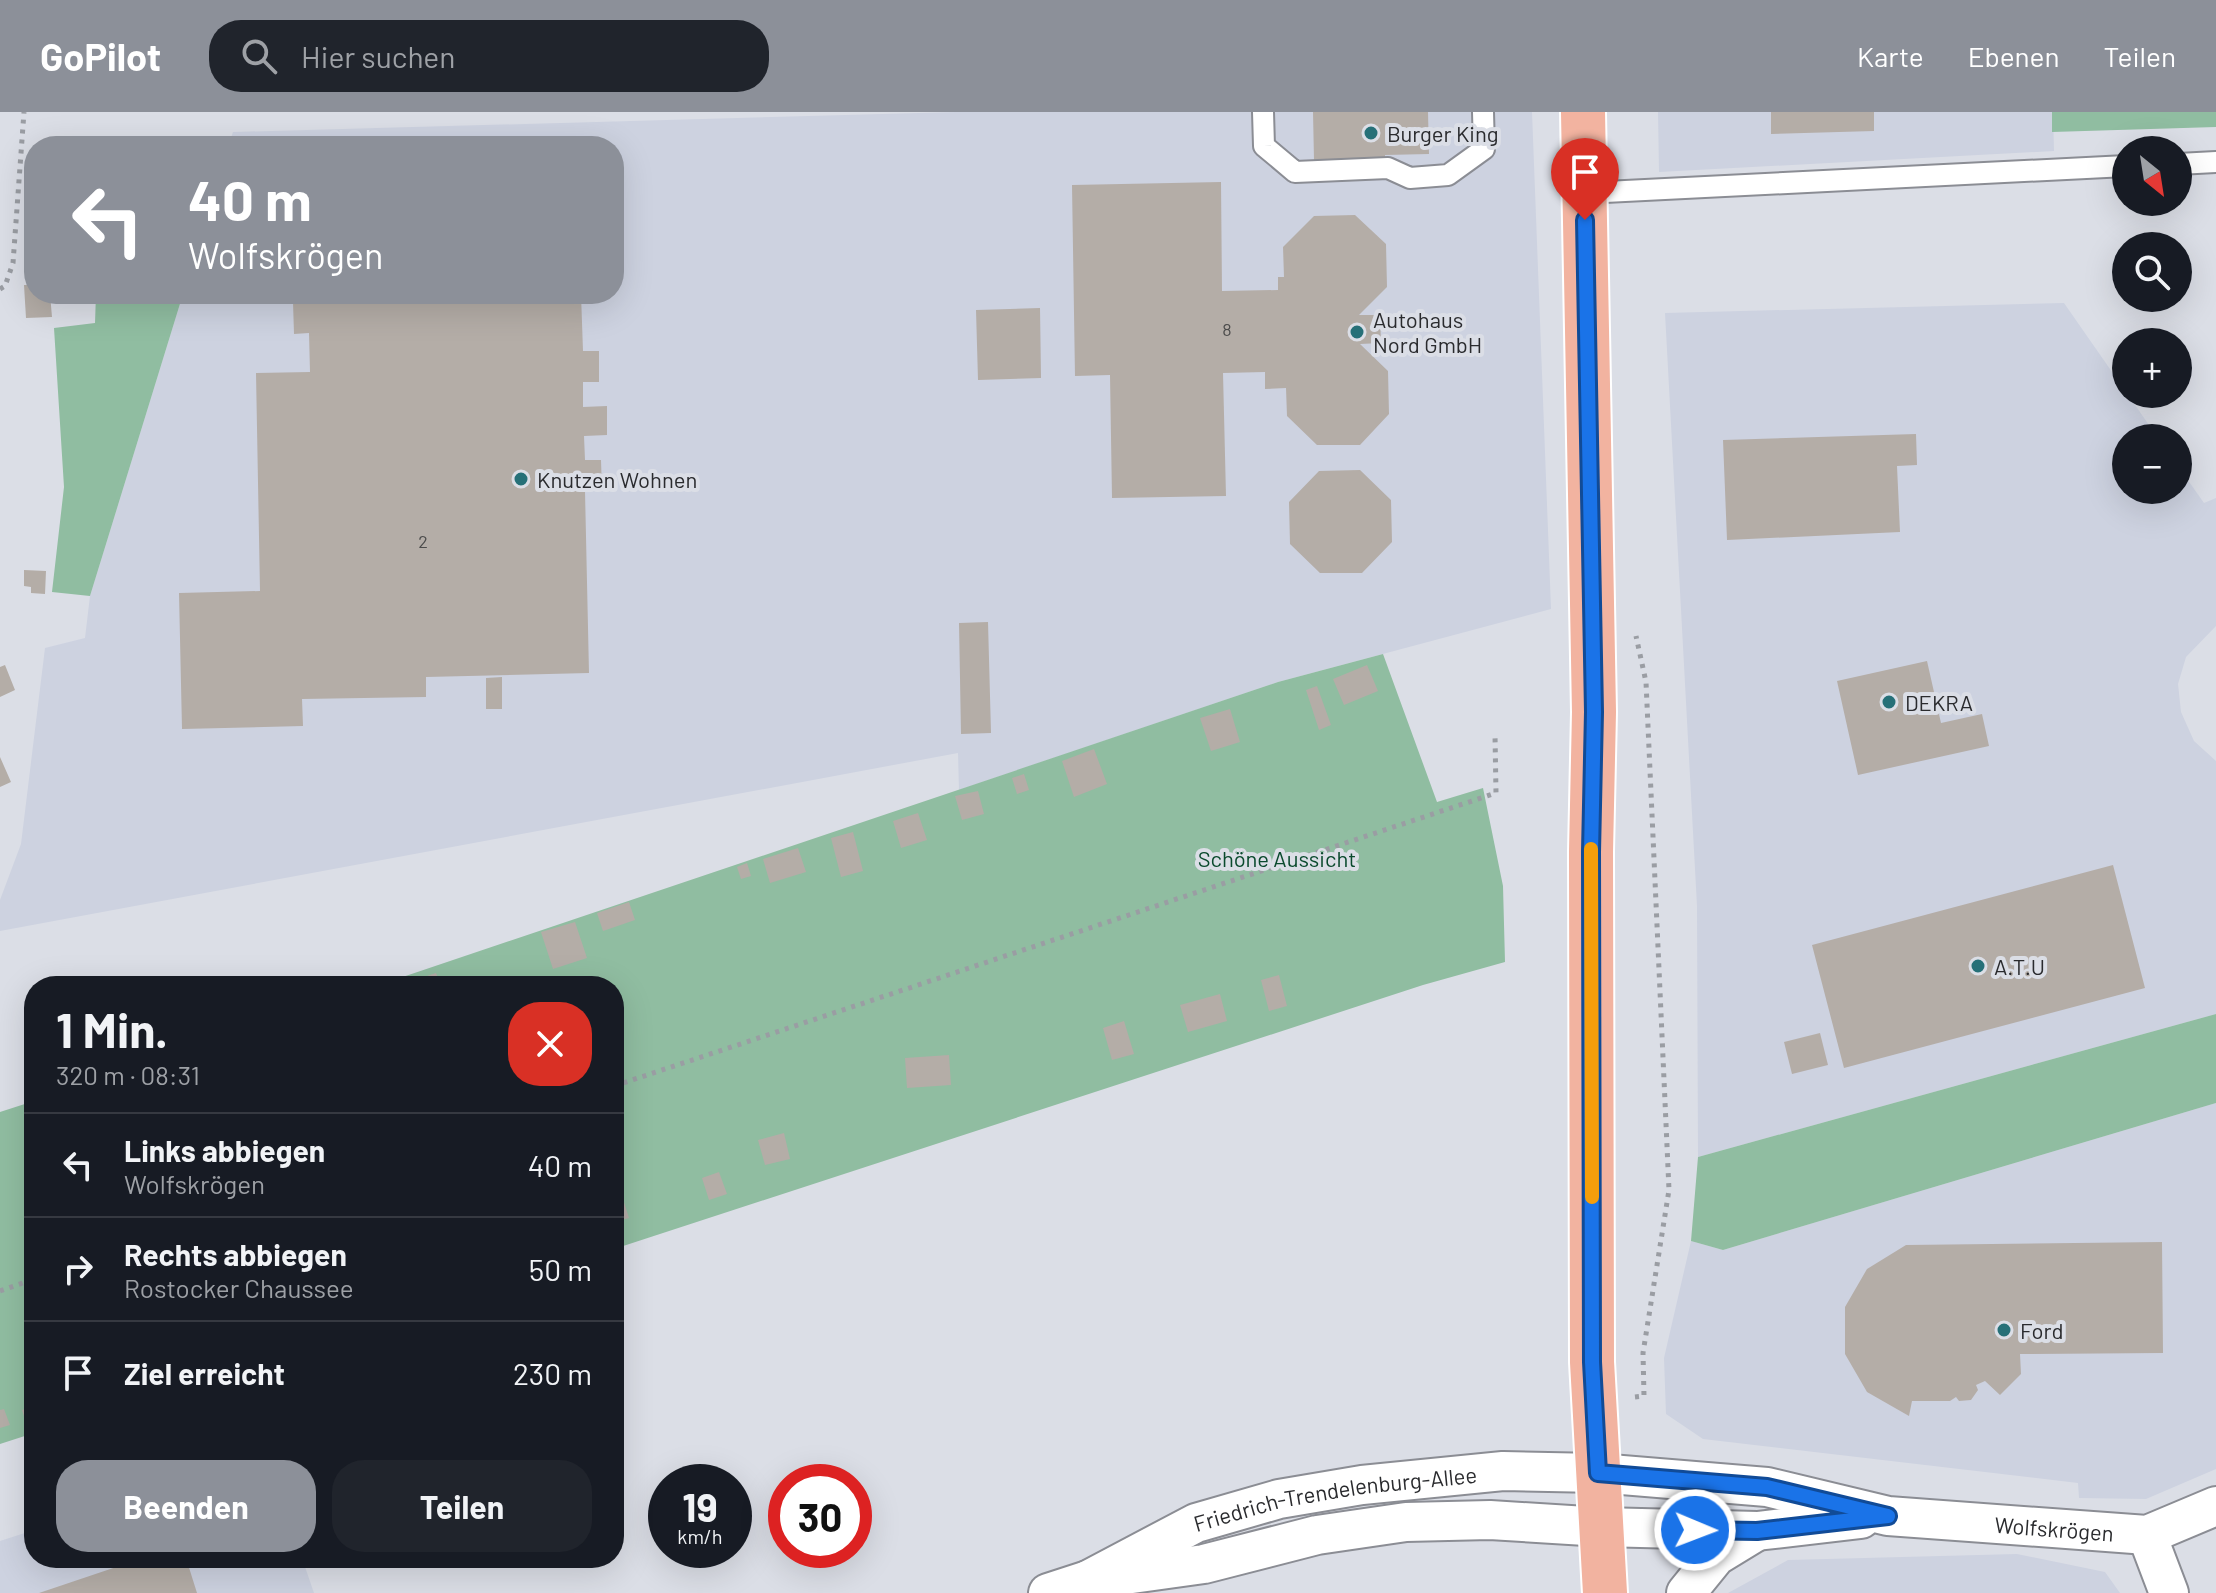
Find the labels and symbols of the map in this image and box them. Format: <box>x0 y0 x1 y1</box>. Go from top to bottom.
place label: Burger King <box>1387 120 1499 146</box>
marker: Burger King <box>1362 124 1380 142</box>
north arrow <box>2112 136 2192 216</box>
pin <box>1551 138 1619 220</box>
place label: Autohaus Nord GmbH <box>1373 306 1482 357</box>
house number: 8 <box>1222 318 1232 340</box>
marker: Autohaus Nord GmbH <box>1348 323 1366 341</box>
place label: Knutzen Wohnen <box>537 466 697 492</box>
marker: Knutzen Wohnen <box>512 470 530 488</box>
house number: 2 <box>418 530 428 552</box>
place label: DEKRA <box>1905 689 1973 715</box>
marker: DEKRA <box>1880 693 1898 711</box>
park label: Schöne Aussicht <box>1198 845 1356 871</box>
place label: A.T.U <box>1994 953 2045 979</box>
marker: A.T.U <box>1969 957 1987 975</box>
place label: Ford <box>2020 1317 2064 1343</box>
marker: Ford <box>1995 1321 2013 1339</box>
street label: Friedrich-Trendelenburg-Allee <box>1190 1461 1478 1536</box>
speed limit sign: 30 <box>768 1464 872 1568</box>
position arrow <box>1653 1488 1737 1572</box>
street label: Wolfskrögen <box>1994 1511 2115 1546</box>

